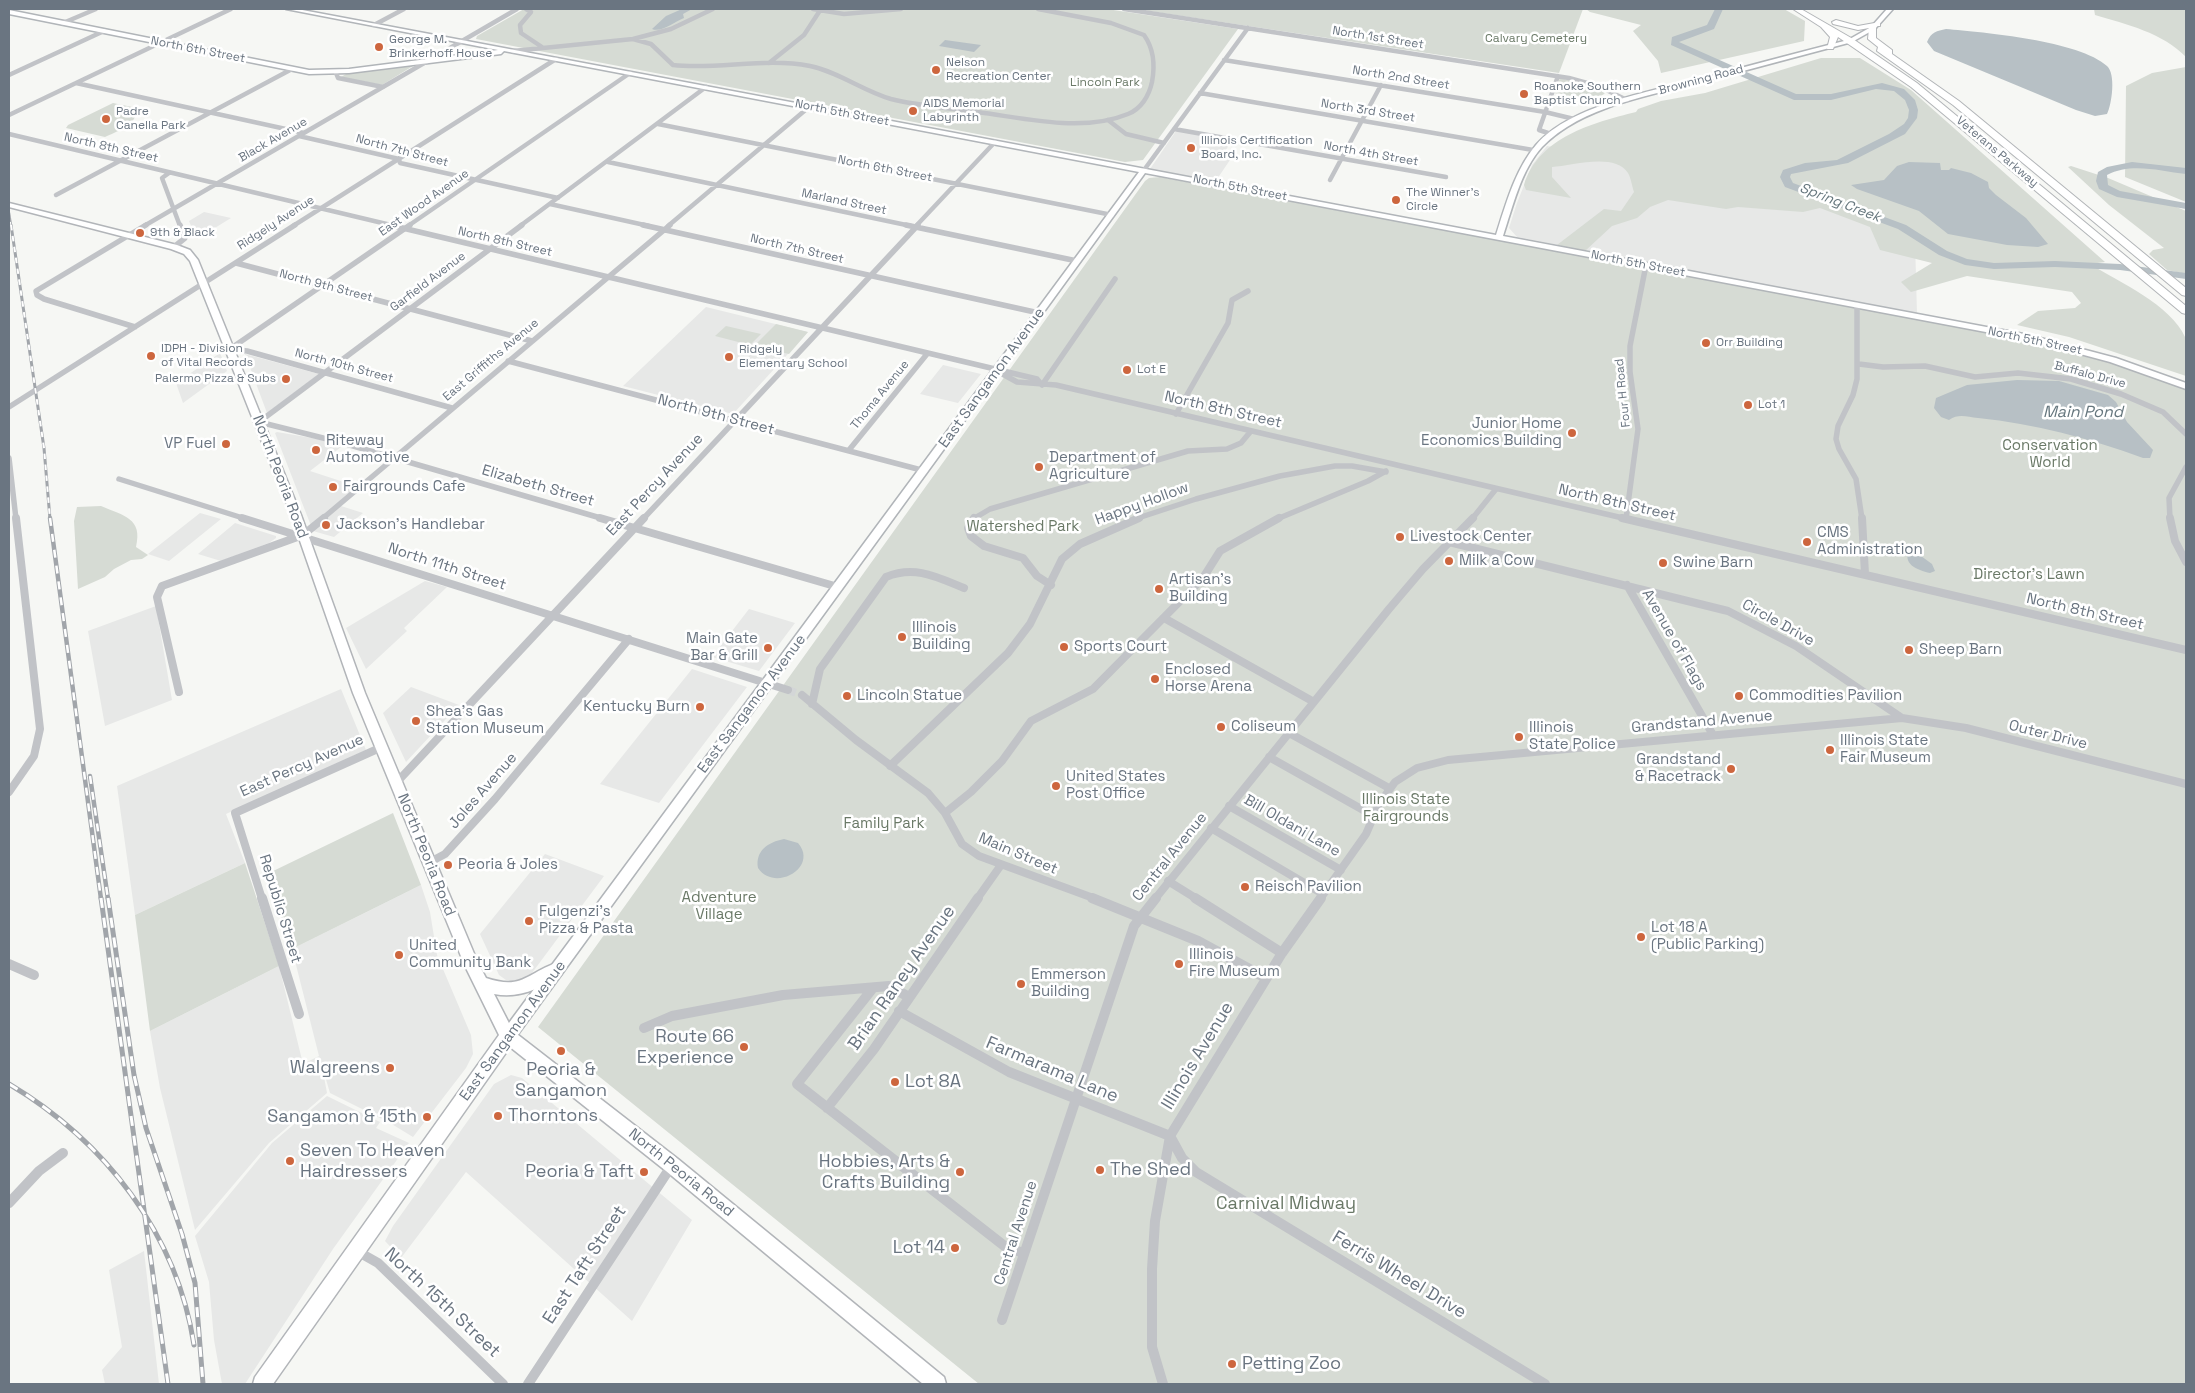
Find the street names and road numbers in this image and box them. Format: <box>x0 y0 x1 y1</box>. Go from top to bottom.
street label: North 1st Street <box>1331 24 1425 52</box>
street label: North 6th Street <box>150 34 246 66</box>
street label: Browning Road <box>1657 62 1745 98</box>
street label: North 2nd Street <box>1352 63 1450 93</box>
street label: North 3rd Street <box>1320 96 1416 126</box>
street label: North 5th Street <box>794 97 890 129</box>
street label: Veterans Parkway <box>1953 113 2041 191</box>
street label: Black Avenue <box>236 115 310 165</box>
street label: North 8th Street <box>63 130 159 166</box>
street label: North 7th Street <box>354 132 450 170</box>
street label: North 4th Street <box>1322 139 1420 169</box>
street label: North 6th Street <box>837 153 933 185</box>
street label: East Wood Avenue <box>376 166 472 240</box>
street label: North 5th Street <box>1192 172 1288 204</box>
street label: Marland Street <box>800 186 888 218</box>
street label: Ridgely Avenue <box>235 193 317 253</box>
street label: North 8th Street <box>457 224 553 260</box>
street label: North 7th Street <box>749 231 845 267</box>
street label: North 5th Street <box>1590 248 1686 280</box>
street label: Garfield Avenue <box>388 249 468 315</box>
street label: North 9th Street <box>278 267 374 305</box>
street label: East Sangamon Avenue <box>935 304 1049 452</box>
street label: East Griffiths Avenue <box>440 316 542 404</box>
street label: North 5th Street <box>1987 324 2083 358</box>
street label: North 10th Street <box>293 346 395 386</box>
street label: Thoma Avenue <box>848 358 912 432</box>
street label: Four H Road <box>1612 358 1634 428</box>
street label: Buffalo Drive <box>2053 359 2127 391</box>
street label: North 8th Street <box>1163 388 1283 432</box>
street label: North 9th Street <box>656 391 776 439</box>
street label: North Peoria Road <box>248 413 312 541</box>
street label: East Percy Avenue <box>603 430 707 540</box>
street label: Elizabeth Street <box>480 461 596 511</box>
street label: Happy Hollow <box>1093 479 1191 529</box>
street label: North 8th Street <box>1557 481 1677 525</box>
street label: North 11th Street <box>386 539 508 595</box>
street label: Avenue of Flags <box>1638 586 1710 694</box>
street label: North 8th Street <box>2025 590 2145 634</box>
street label: Circle Drive <box>1739 596 1817 650</box>
street label: East Sangamon Avenue <box>694 631 810 777</box>
street label: Grandstand Avenue <box>1631 707 1773 737</box>
street label: Outer Drive <box>2007 717 2089 753</box>
street label: East Percy Avenue <box>237 731 367 801</box>
street label: Joles Avenue <box>445 749 521 833</box>
street label: North Peoria Road <box>393 791 459 919</box>
street label: Bill Oldani Lane <box>1241 791 1343 861</box>
street label: Central Avenue <box>1129 809 1211 905</box>
street label: Main Street <box>976 829 1060 879</box>
street label: Republic Street <box>255 852 305 966</box>
street label: Brian Raney Avenue <box>844 901 960 1055</box>
street label: East Sangamon Avenue <box>456 957 570 1105</box>
street label: Illinois Avenue <box>1157 998 1239 1114</box>
street label: Farmarama Lane <box>983 1032 1121 1108</box>
street label: North Peoria Road <box>625 1125 737 1221</box>
street label: Central Avenue <box>991 1178 1041 1288</box>
street label: East Taft Street <box>539 1202 631 1328</box>
street label: Ferris Wheel Drive <box>1328 1226 1470 1324</box>
street label: North 15th Street <box>379 1244 505 1362</box>

